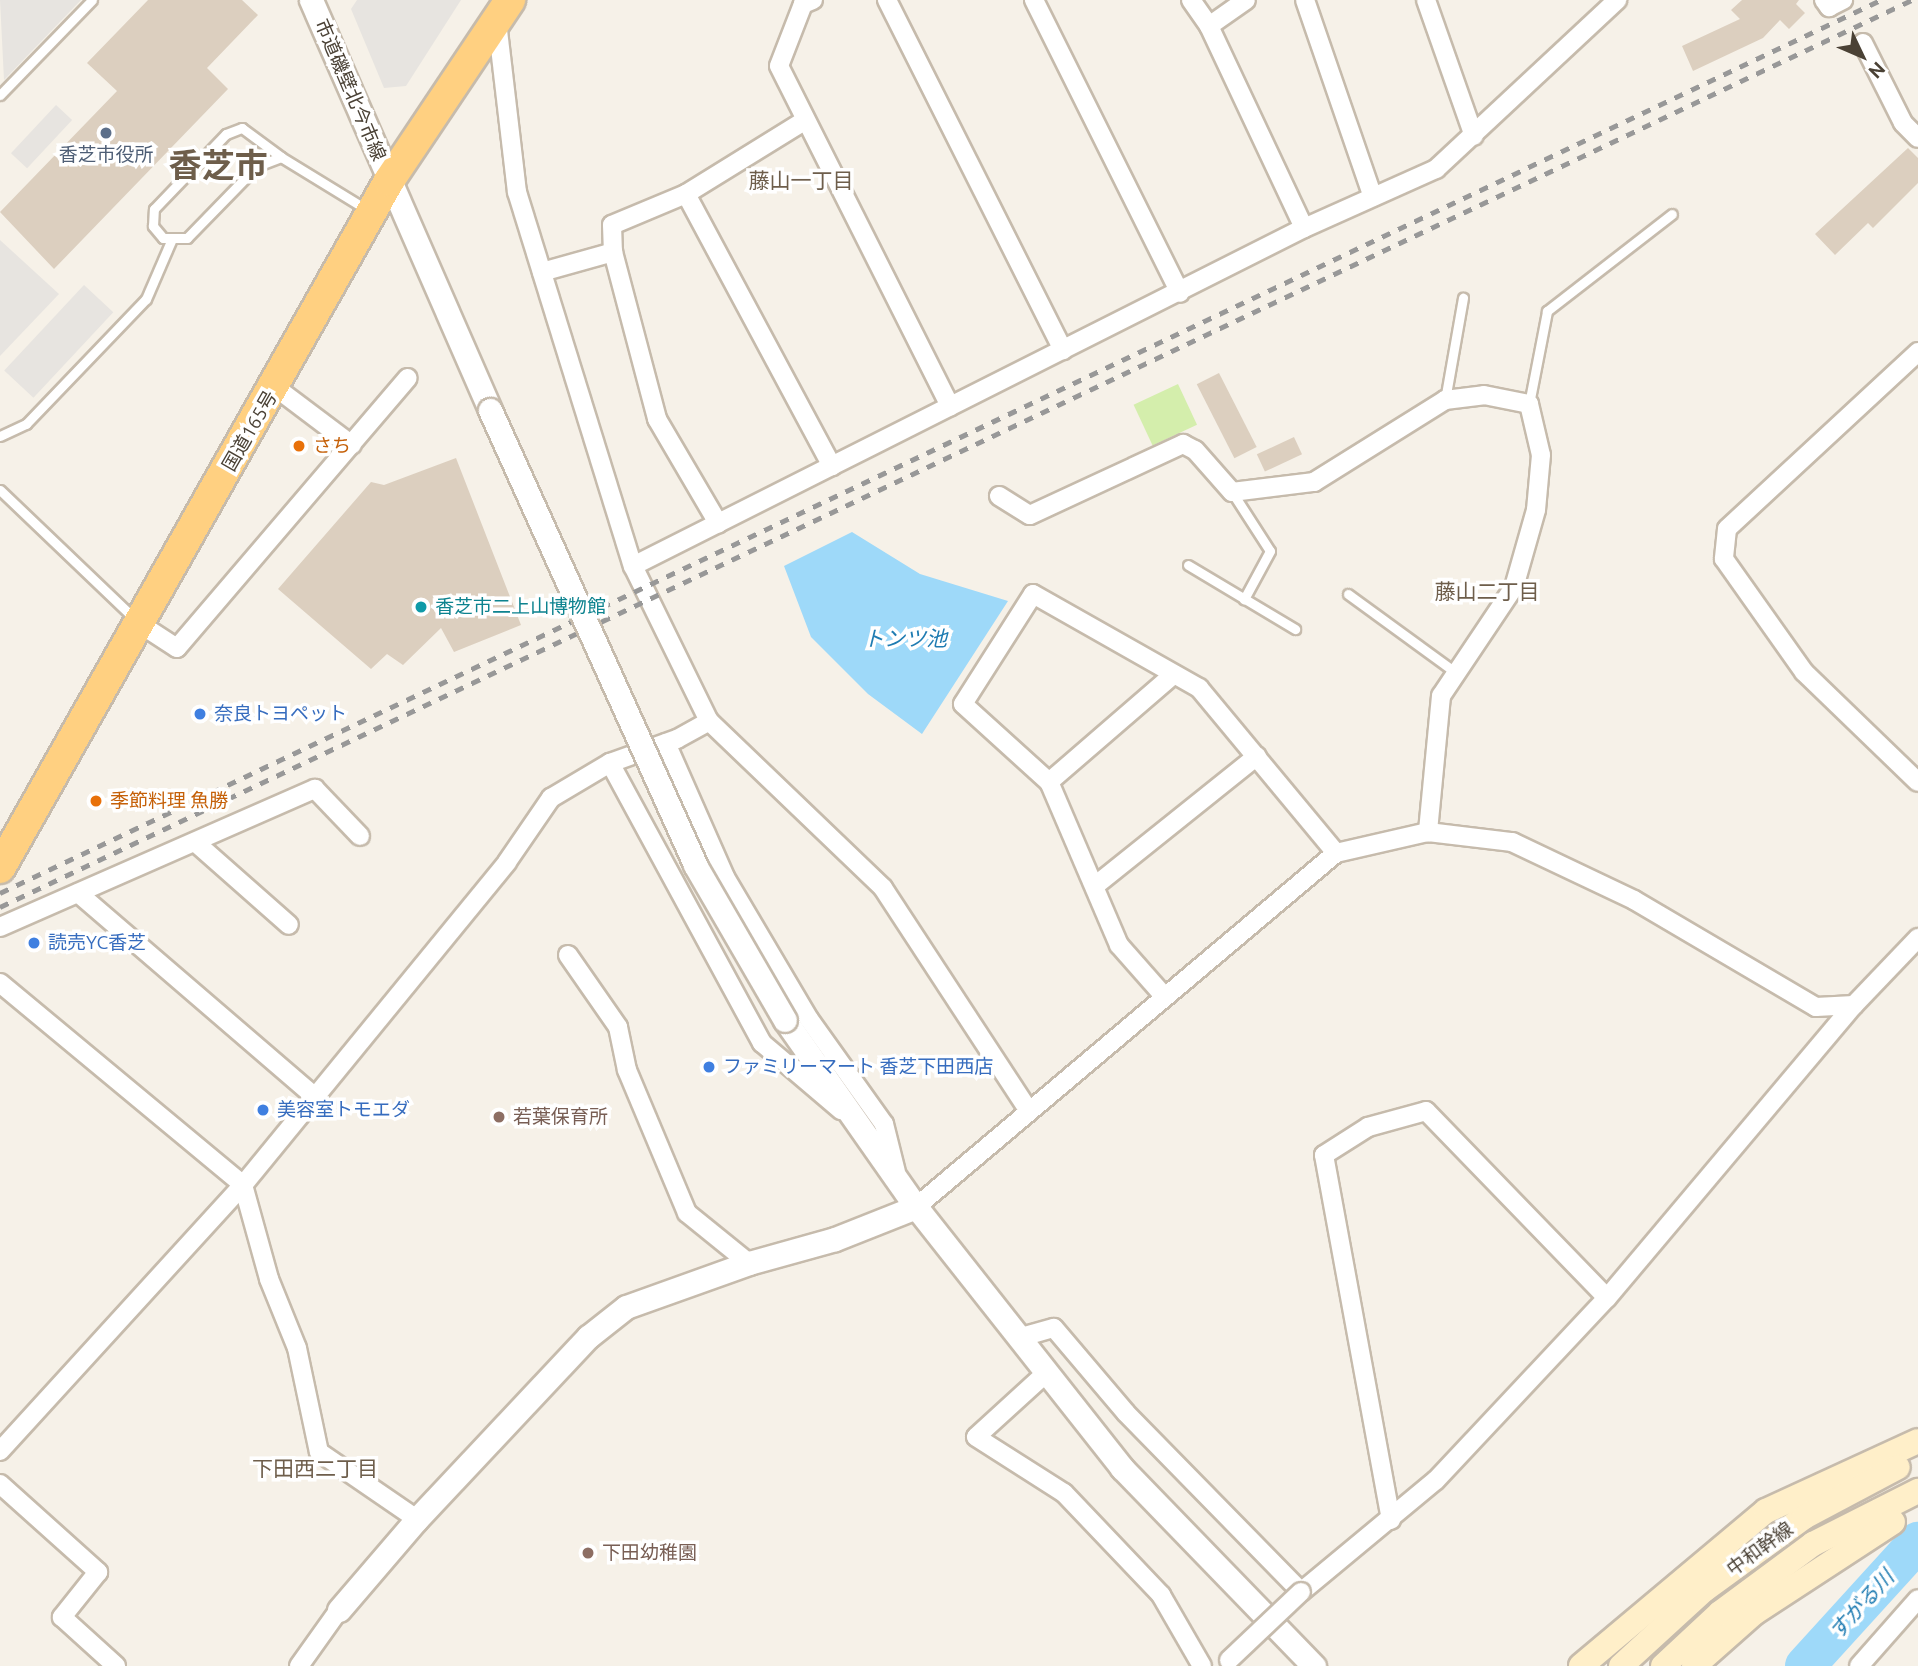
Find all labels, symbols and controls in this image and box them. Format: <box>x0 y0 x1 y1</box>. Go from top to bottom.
street label: 市道磯壁北今市線 <box>310 16 390 164</box>
north arrow <box>1827 21 1897 91</box>
text: N <box>1864 58 1890 83</box>
marker: 香芝市役所 <box>98 125 114 141</box>
place label: 香芝市役所 <box>59 144 153 166</box>
district label: 香芝市 <box>169 145 267 185</box>
district label: 藤山一丁目 <box>749 167 853 193</box>
street label: 国道165号 <box>218 387 282 475</box>
place label: さち <box>313 435 351 457</box>
marker: さち <box>291 438 307 454</box>
district label: 藤山二丁目 <box>1435 578 1539 604</box>
place label: 香芝市二上山博物館 <box>435 596 606 618</box>
marker: 香芝市二上山博物館 <box>413 599 429 615</box>
water label: トンツ池 <box>863 625 947 651</box>
place label: 奈良トヨペット <box>214 703 347 725</box>
marker: 奈良トヨペット <box>192 706 208 722</box>
place label: 季節料理 魚勝 <box>110 790 228 812</box>
marker: 季節料理 魚勝 <box>88 793 104 809</box>
place label: 読売YC香芝 <box>48 932 146 954</box>
marker: 読売YC香芝 <box>26 935 42 951</box>
place label: ファミリーマート 香芝下田西店 <box>723 1056 993 1078</box>
marker: ファミリーマート 香芝下田西店 <box>701 1059 717 1075</box>
place label: 美容室トモエダ <box>277 1099 410 1121</box>
marker: 美容室トモエダ <box>255 1102 271 1118</box>
place label: 若葉保育所 <box>513 1106 608 1128</box>
marker: 若葉保育所 <box>491 1109 507 1125</box>
district label: 下田西二丁目 <box>252 1455 378 1481</box>
street label: 中和幹線 <box>1723 1517 1797 1581</box>
place label: 下田幼稚園 <box>602 1542 697 1564</box>
marker: 下田幼稚園 <box>580 1545 596 1561</box>
water label: すがる川 <box>1824 1564 1898 1644</box>

